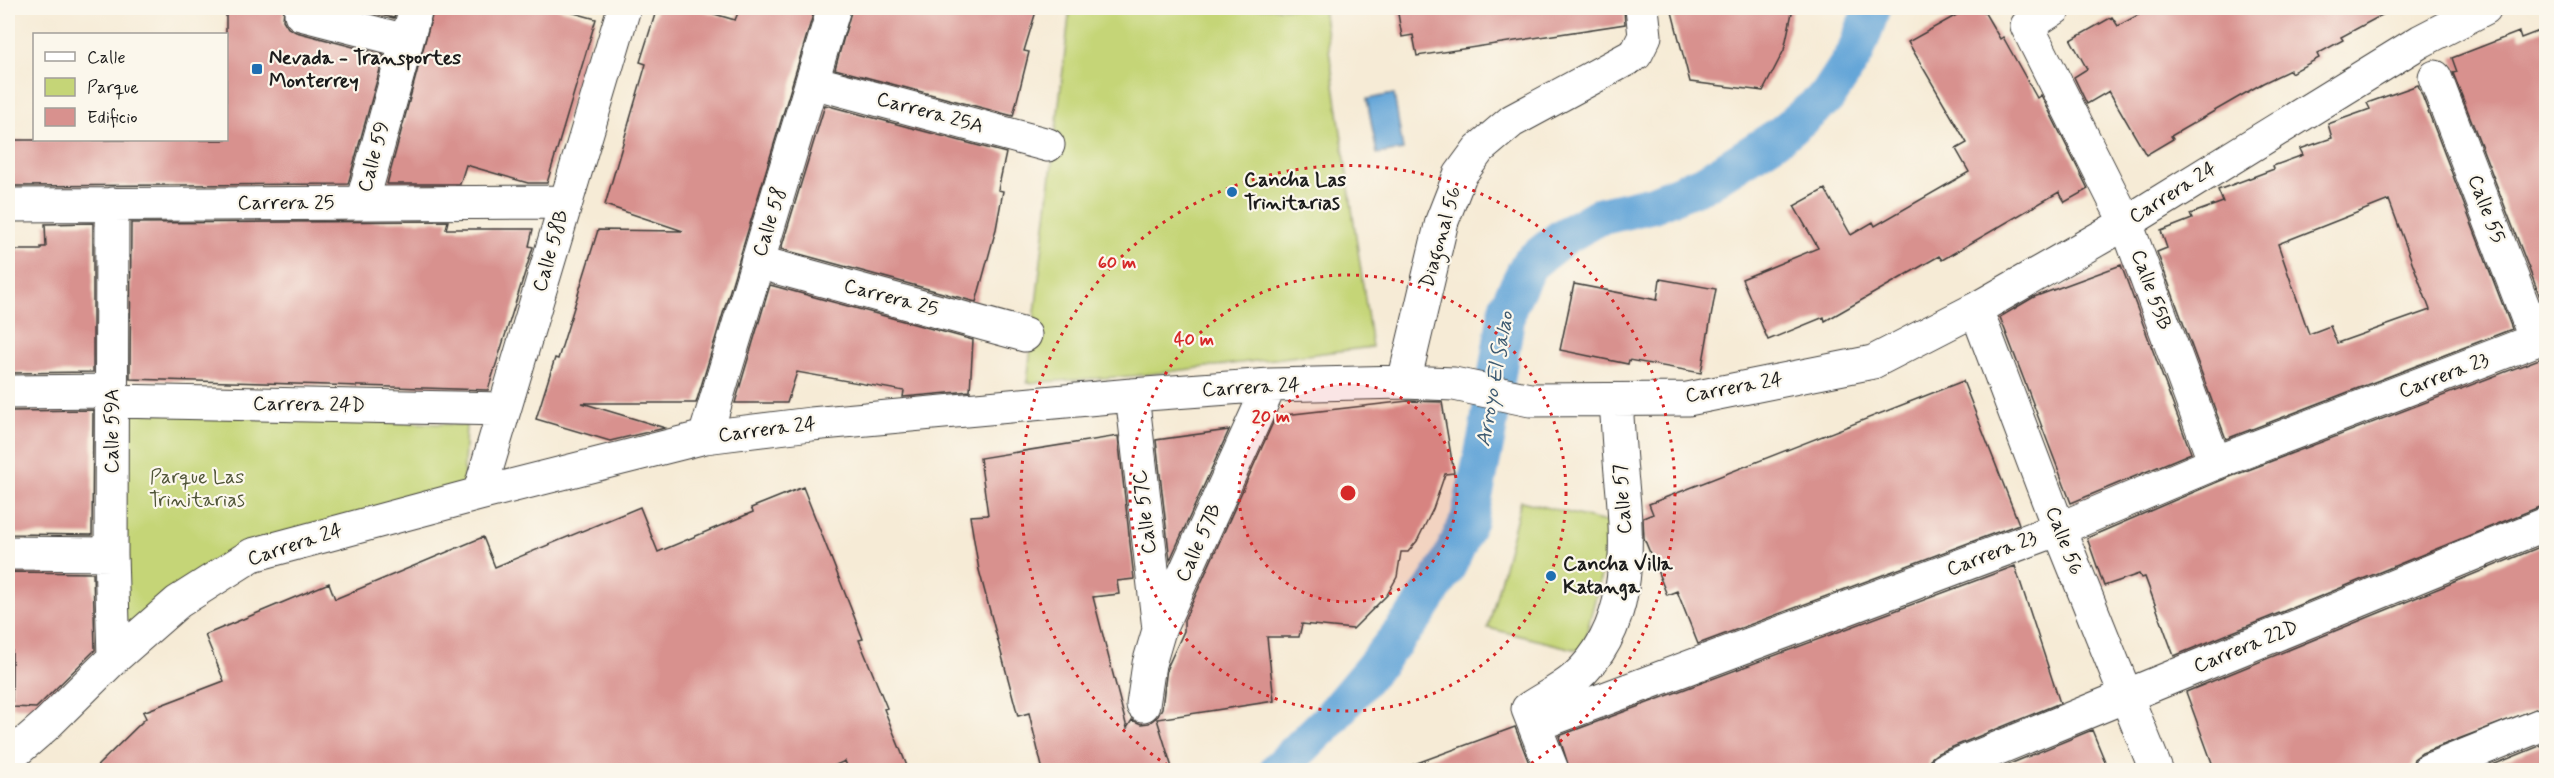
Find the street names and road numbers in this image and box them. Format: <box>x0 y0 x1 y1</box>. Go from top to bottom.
street label: Carrera 25A <box>873 86 987 140</box>
street label: Calle 59 <box>352 119 396 195</box>
street label: Carrera 24 <box>2124 155 2222 231</box>
street label: Calle 55 <box>2461 171 2511 247</box>
street label: Diagonal 56 <box>1414 183 1470 291</box>
street label: Calle 58 <box>747 184 793 260</box>
street label: Carrera 25 <box>238 190 334 217</box>
street label: Calle 58B <box>526 207 576 295</box>
street label: Calle 55B <box>2124 246 2178 334</box>
street label: Carrera 25 <box>841 272 941 324</box>
street label: Carrera 23 <box>2395 346 2493 406</box>
street label: Carrera 24 <box>1683 366 1785 410</box>
street label: Carrera 24 <box>1201 372 1301 404</box>
street label: Calle 59A <box>99 388 126 474</box>
street label: Carrera 24D <box>253 391 365 419</box>
street label: Carrera 24 <box>717 411 817 449</box>
street label: Calle 57 <box>1607 463 1639 535</box>
street label: Calle 57C <box>1126 468 1164 556</box>
street label: Calle 57B <box>1170 500 1228 586</box>
street label: Calle 56 <box>2039 503 2089 579</box>
street label: Carrera 24 <box>244 517 346 573</box>
street label: Carrera 23 <box>1943 524 2041 584</box>
street label: Carrera 22D <box>2190 614 2302 680</box>

